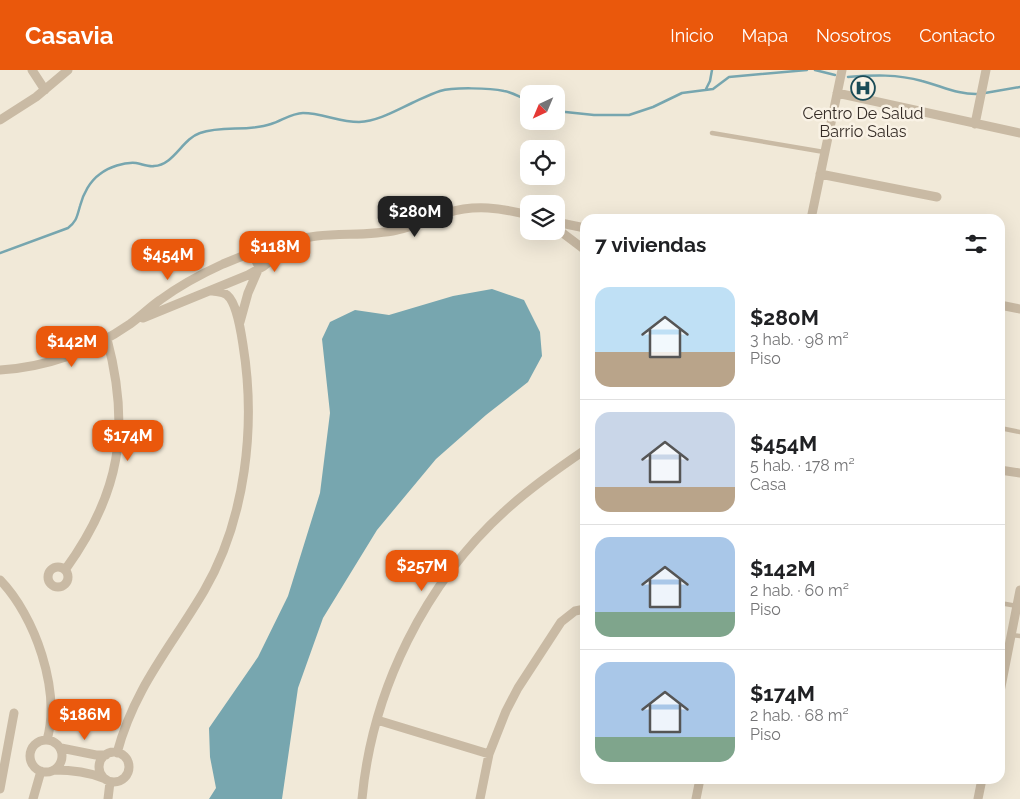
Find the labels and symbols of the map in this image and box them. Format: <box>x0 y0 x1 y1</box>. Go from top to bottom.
hospital icon: Centro De Salud Barrio Salas <box>850 75 876 101</box>
north arrow <box>520 85 565 130</box>
place label: Centro De Salud Barrio Salas <box>802 104 924 141</box>
pin: $280M <box>380 196 450 238</box>
pin: $118M <box>240 230 310 273</box>
pin: $454M <box>133 238 203 281</box>
pin: $142M <box>37 326 107 368</box>
pin: $174M <box>93 420 163 462</box>
pin: $257M <box>387 550 457 592</box>
pin: $186M <box>50 698 120 741</box>

